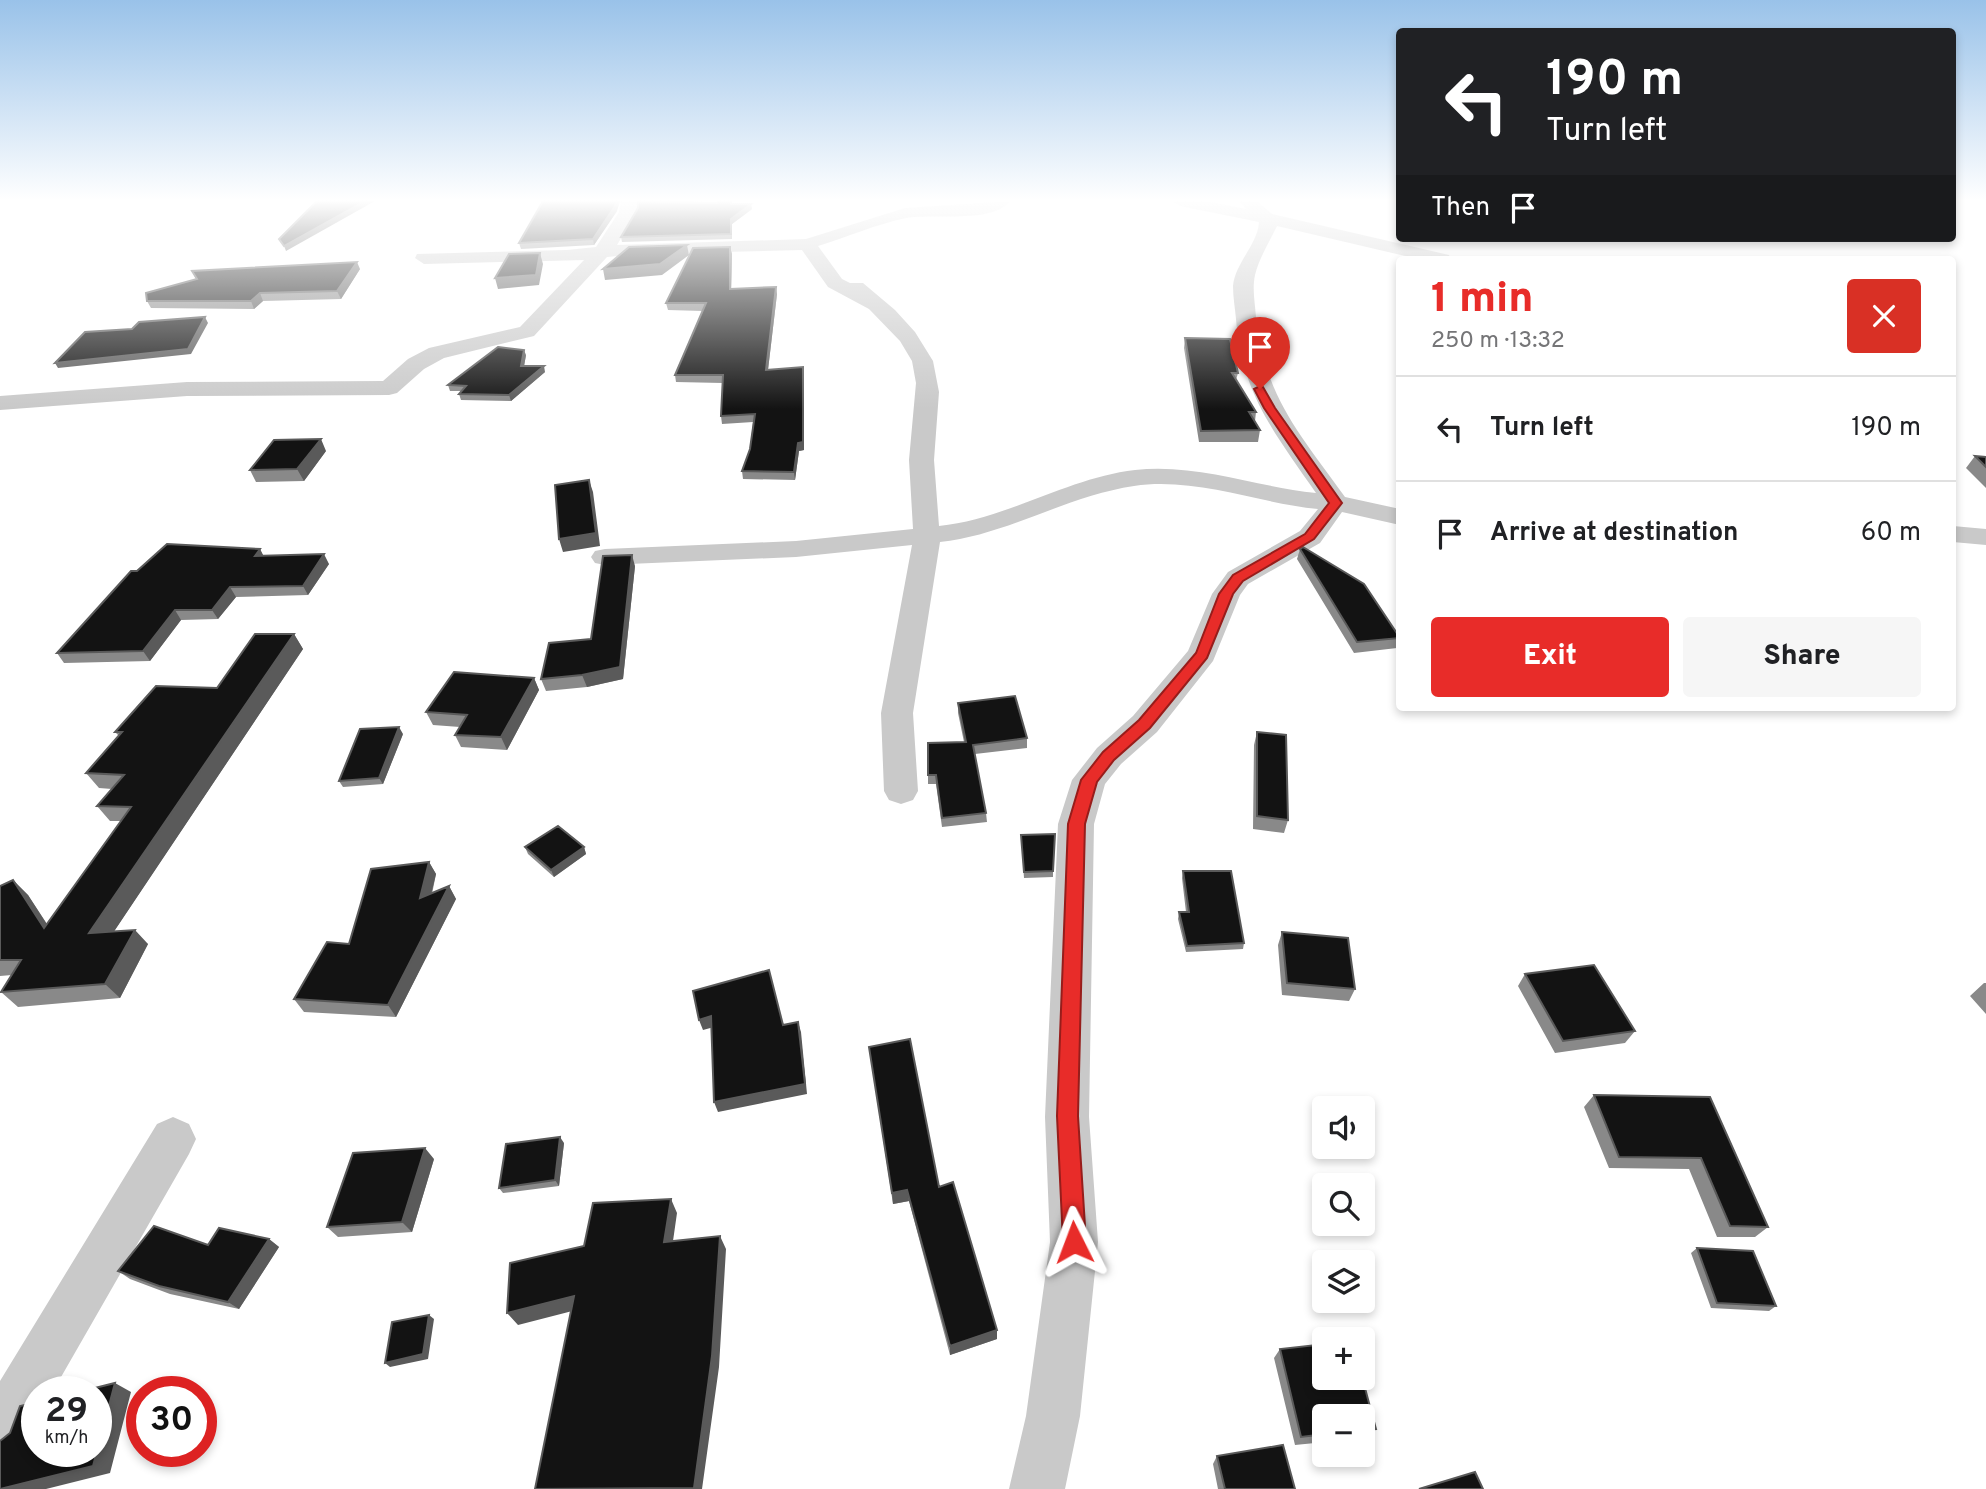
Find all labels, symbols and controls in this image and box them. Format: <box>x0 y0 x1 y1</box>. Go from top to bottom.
text: 190 m <box>1546 51 1683 113</box>
icon: left <box>1431 56 1522 147</box>
text: Turn left <box>1546 112 1667 152</box>
icon: arrive <box>1504 189 1542 227</box>
text: Then <box>1431 192 1490 225</box>
text: 1 min <box>1431 274 1534 327</box>
button: close <box>1847 279 1921 353</box>
pin <box>1230 317 1290 389</box>
text: 250 m · 13:32 <box>1431 327 1565 356</box>
icon: arrive <box>1241 328 1279 366</box>
icon: left <box>1431 410 1469 448</box>
text: Turn left <box>1490 412 1594 445</box>
text: 190 m <box>1851 412 1921 445</box>
icon: arrive <box>1431 515 1469 553</box>
text: Arrive at destination <box>1490 517 1738 550</box>
text: 60 m <box>1861 517 1921 550</box>
button: Exit <box>1431 617 1669 697</box>
button: Share <box>1683 617 1921 697</box>
map controls <box>1312 1096 1375 1467</box>
button: sound <box>1312 1096 1375 1159</box>
button: search <box>1312 1173 1375 1236</box>
position arrow <box>1037 1205 1111 1279</box>
button: layers <box>1312 1250 1375 1313</box>
button: + <box>1312 1327 1375 1390</box>
speed limit sign: 30 <box>126 1376 217 1467</box>
text: 29 <box>45 1390 88 1434</box>
button: − <box>1312 1404 1375 1467</box>
text: km/h <box>45 1427 88 1450</box>

